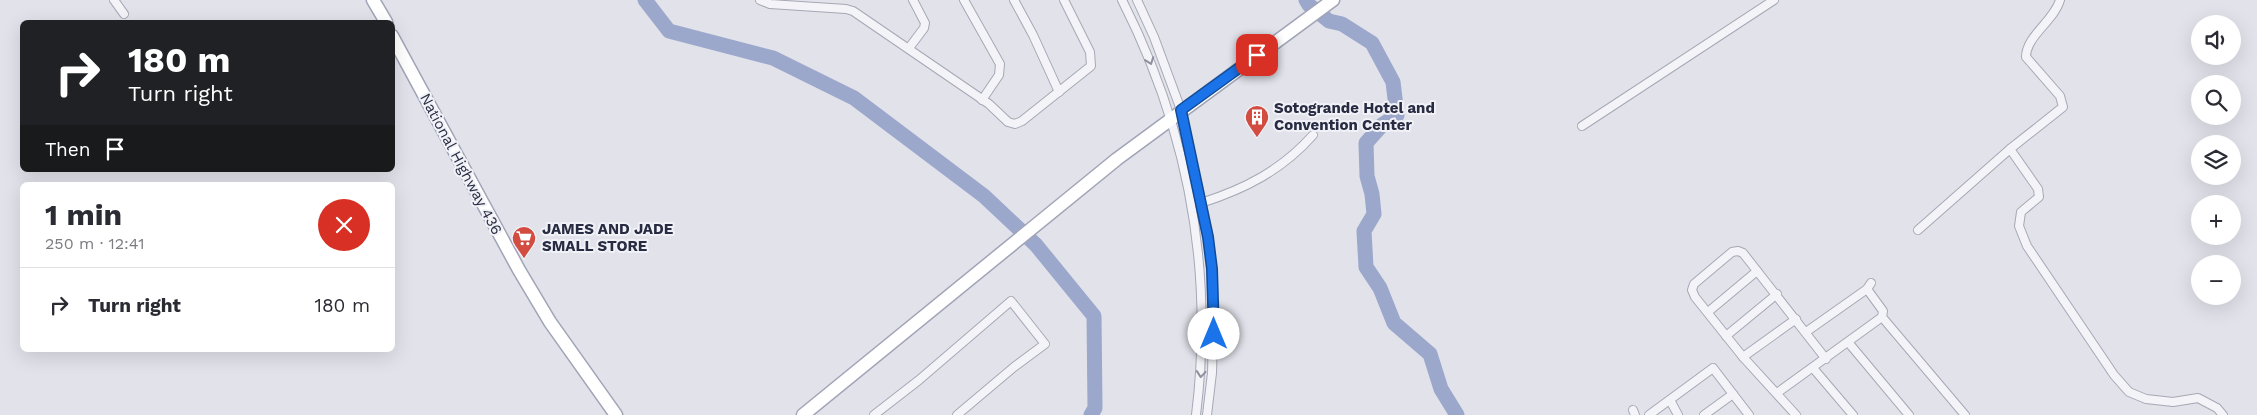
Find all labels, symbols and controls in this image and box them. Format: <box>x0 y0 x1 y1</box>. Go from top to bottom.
map controls <box>2191 15 2241 305</box>
button: sound <box>2191 15 2241 65</box>
pin <box>1236 34 1278 76</box>
text: 180 m <box>128 39 231 81</box>
icon: right <box>45 40 110 105</box>
icon: arrive <box>1243 41 1271 69</box>
one-way arrow <box>1144 56 1154 64</box>
button: search <box>2191 75 2241 125</box>
text: Turn right <box>128 81 233 106</box>
street label: National Highway 436 <box>416 90 506 238</box>
place label: Sotogrande Hotel and Convention Center <box>1274 99 1435 134</box>
building icon: Sotogrande Hotel and Convention Center <box>1244 104 1270 138</box>
icon: arrive <box>101 135 129 163</box>
button: layers <box>2191 135 2241 185</box>
text: Then <box>45 138 91 161</box>
button: + <box>2191 195 2241 245</box>
text: 1 min <box>45 197 122 232</box>
button: close <box>318 199 370 251</box>
place label: JAMES AND JADE SMALL STORE <box>542 220 673 255</box>
supermarket icon: JAMES AND JADE SMALL STORE <box>511 225 537 259</box>
text: 250 m · 12:41 <box>45 234 145 253</box>
button: − <box>2191 255 2241 305</box>
icon: right <box>45 291 73 319</box>
text: Turn right <box>88 294 181 317</box>
text: 180 m <box>314 294 370 317</box>
position arrow <box>1187 307 1239 359</box>
one-way arrow <box>1196 370 1207 378</box>

